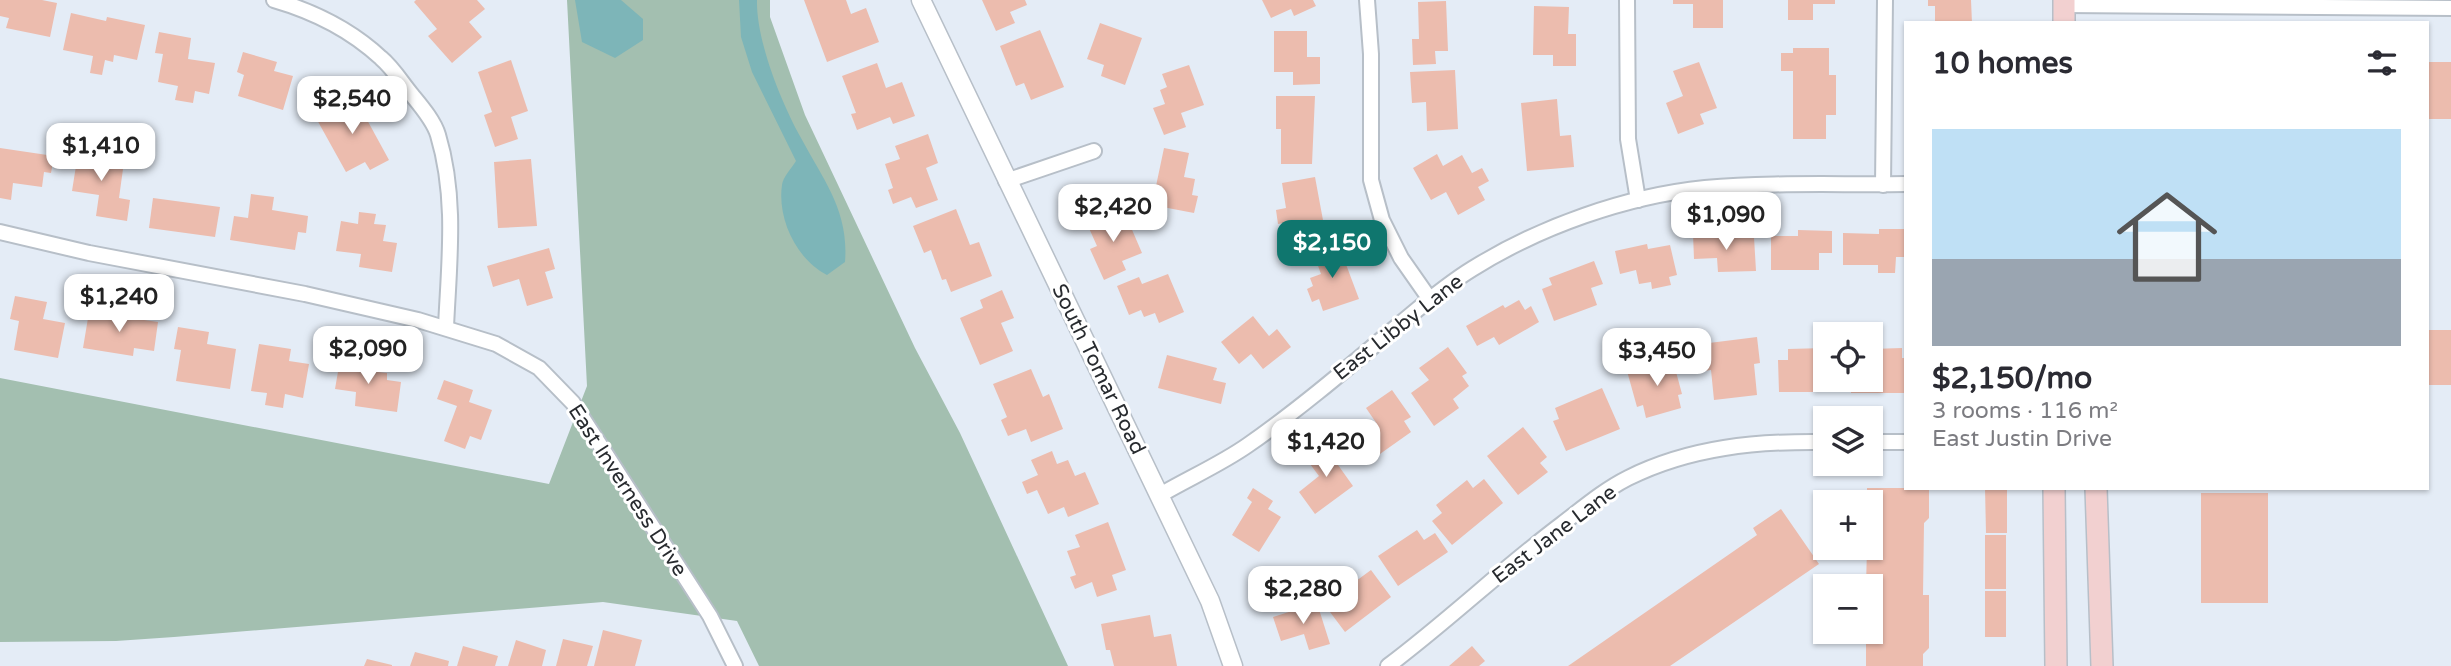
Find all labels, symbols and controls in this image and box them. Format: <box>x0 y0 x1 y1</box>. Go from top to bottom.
icon: filters <box>2363 44 2401 82</box>
text: 10 homes <box>1932 45 2073 82</box>
pin: $2,540 <box>295 76 409 136</box>
text: $2,540 <box>313 85 391 113</box>
pin: $1,410 <box>44 124 158 183</box>
text: $1,410 <box>62 132 140 160</box>
icon: home <box>2104 174 2230 300</box>
pin: $2,420 <box>1056 184 1170 244</box>
pin: $1,090 <box>1669 192 1783 252</box>
text: $2,420 <box>1074 193 1152 221</box>
text: $1,090 <box>1687 201 1765 229</box>
pin: $2,150 <box>1275 220 1389 280</box>
text: $2,150 <box>1293 229 1371 257</box>
street label: East Libby Lane <box>1329 269 1468 386</box>
pin: $1,240 <box>62 274 176 334</box>
street label: South Tomar Road <box>1046 280 1151 458</box>
text: $1,240 <box>80 283 158 311</box>
map controls <box>1813 322 1883 644</box>
button: locate <box>1813 322 1883 392</box>
pin: $2,090 <box>311 326 425 386</box>
pin: $3,450 <box>1600 328 1714 388</box>
text: $2,090 <box>329 335 407 363</box>
text: $3,450 <box>1618 337 1696 365</box>
text: $2,150/mo <box>1932 360 2092 397</box>
text: 3 rooms · 116 m² <box>1932 397 2118 425</box>
street label: East Inverness Drive <box>563 400 693 581</box>
button: layers <box>1813 406 1883 476</box>
pin: $1,420 <box>1269 420 1383 479</box>
text: East Justin Drive <box>1932 425 2112 453</box>
text: $1,420 <box>1287 428 1365 456</box>
street label: East Jane Lane <box>1487 480 1621 589</box>
button: + <box>1813 490 1883 560</box>
pin: $2,280 <box>1246 566 1360 626</box>
button: − <box>1813 574 1883 644</box>
text: $2,280 <box>1264 575 1342 603</box>

